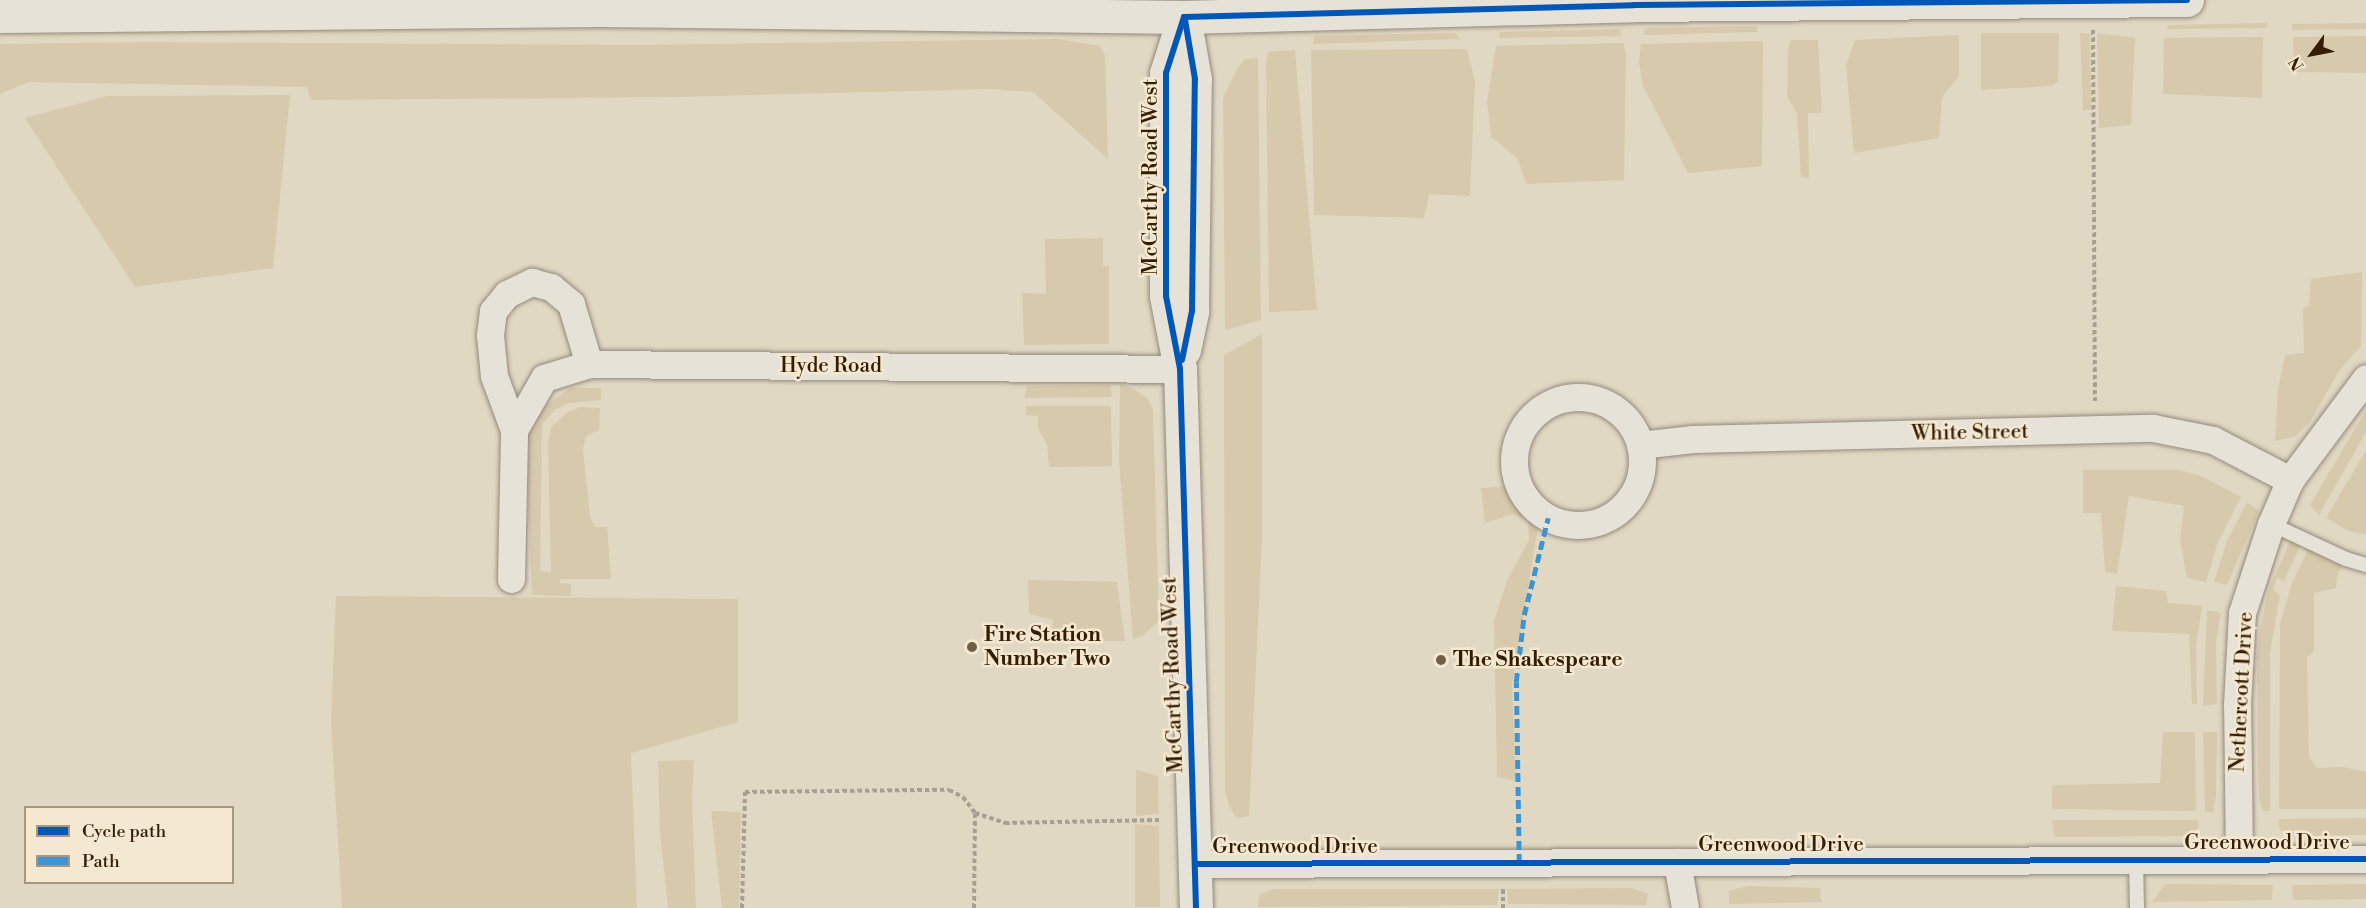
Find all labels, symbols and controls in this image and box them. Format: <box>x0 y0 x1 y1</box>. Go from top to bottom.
north arrow <box>2282 24 2342 84</box>
text: N <box>2285 53 2309 74</box>
street label: McCarthy Road West <box>1138 79 1164 275</box>
street label: Hyde Road <box>780 353 882 379</box>
street label: White Street <box>1911 419 2029 447</box>
street label: McCarthy Road West <box>1157 576 1189 774</box>
street label: Nethercott Drive <box>2225 611 2259 773</box>
place label: Fire Station Number Two <box>984 622 1111 672</box>
marker: Fire Station Number Two <box>965 640 979 654</box>
place label: The Shakespeare <box>1453 647 1622 673</box>
marker: The Shakespeare <box>1434 653 1448 667</box>
legend <box>24 806 234 884</box>
text: Cycle path <box>82 820 166 843</box>
street label: Greenwood Drive <box>2184 830 2350 856</box>
street label: Greenwood Drive <box>1698 832 1864 858</box>
street label: Greenwood Drive <box>1212 834 1378 860</box>
text: Path <box>82 850 120 873</box>

